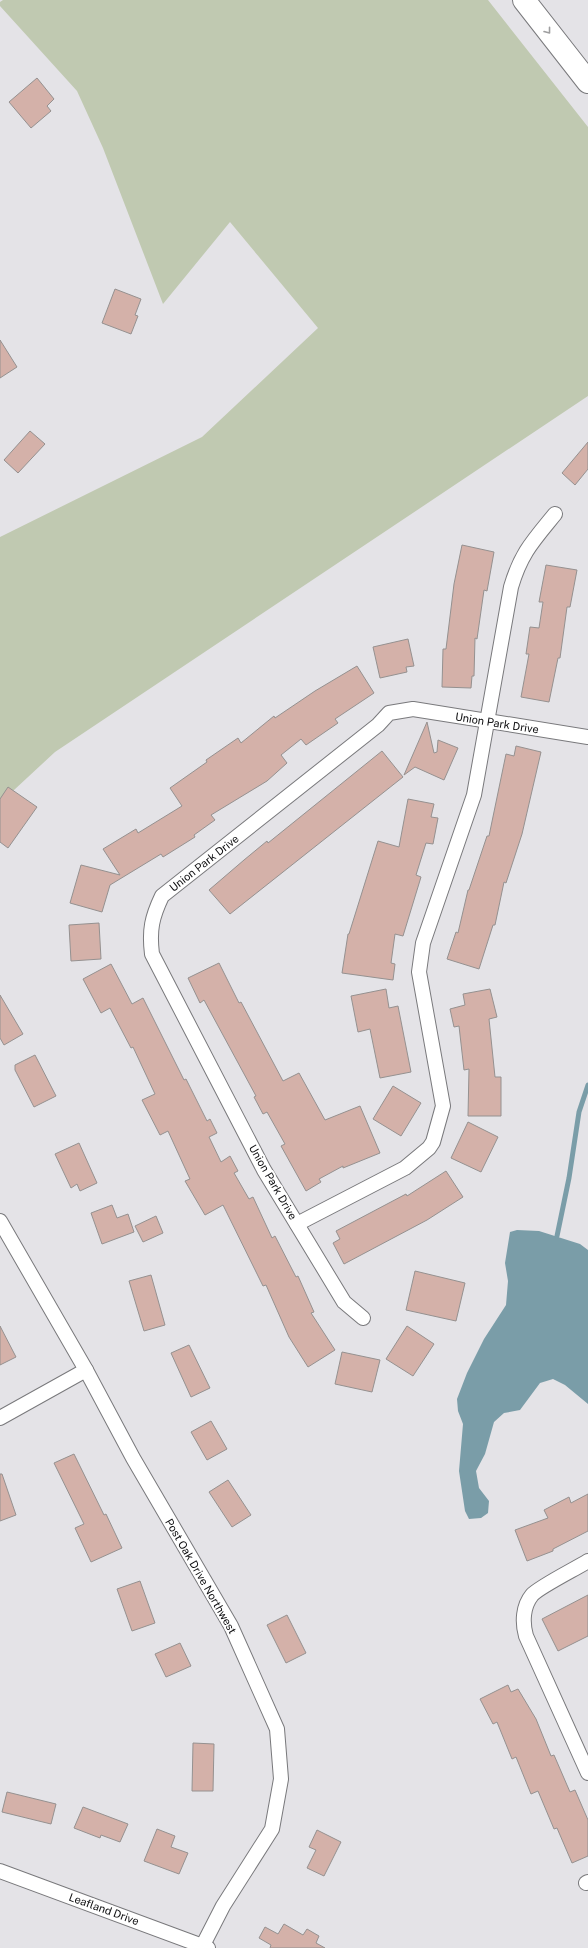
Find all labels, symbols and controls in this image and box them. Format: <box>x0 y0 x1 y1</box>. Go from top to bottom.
one-way arrow <box>544 26 551 33</box>
street label: Union Park Drive <box>454 710 540 736</box>
street label: Union Park Drive <box>167 832 241 894</box>
street label: Union Park Drive <box>247 1142 299 1222</box>
street label: Post Oak Drive Northwest <box>163 1516 239 1636</box>
street label: Leafland Drive <box>67 1891 141 1927</box>

